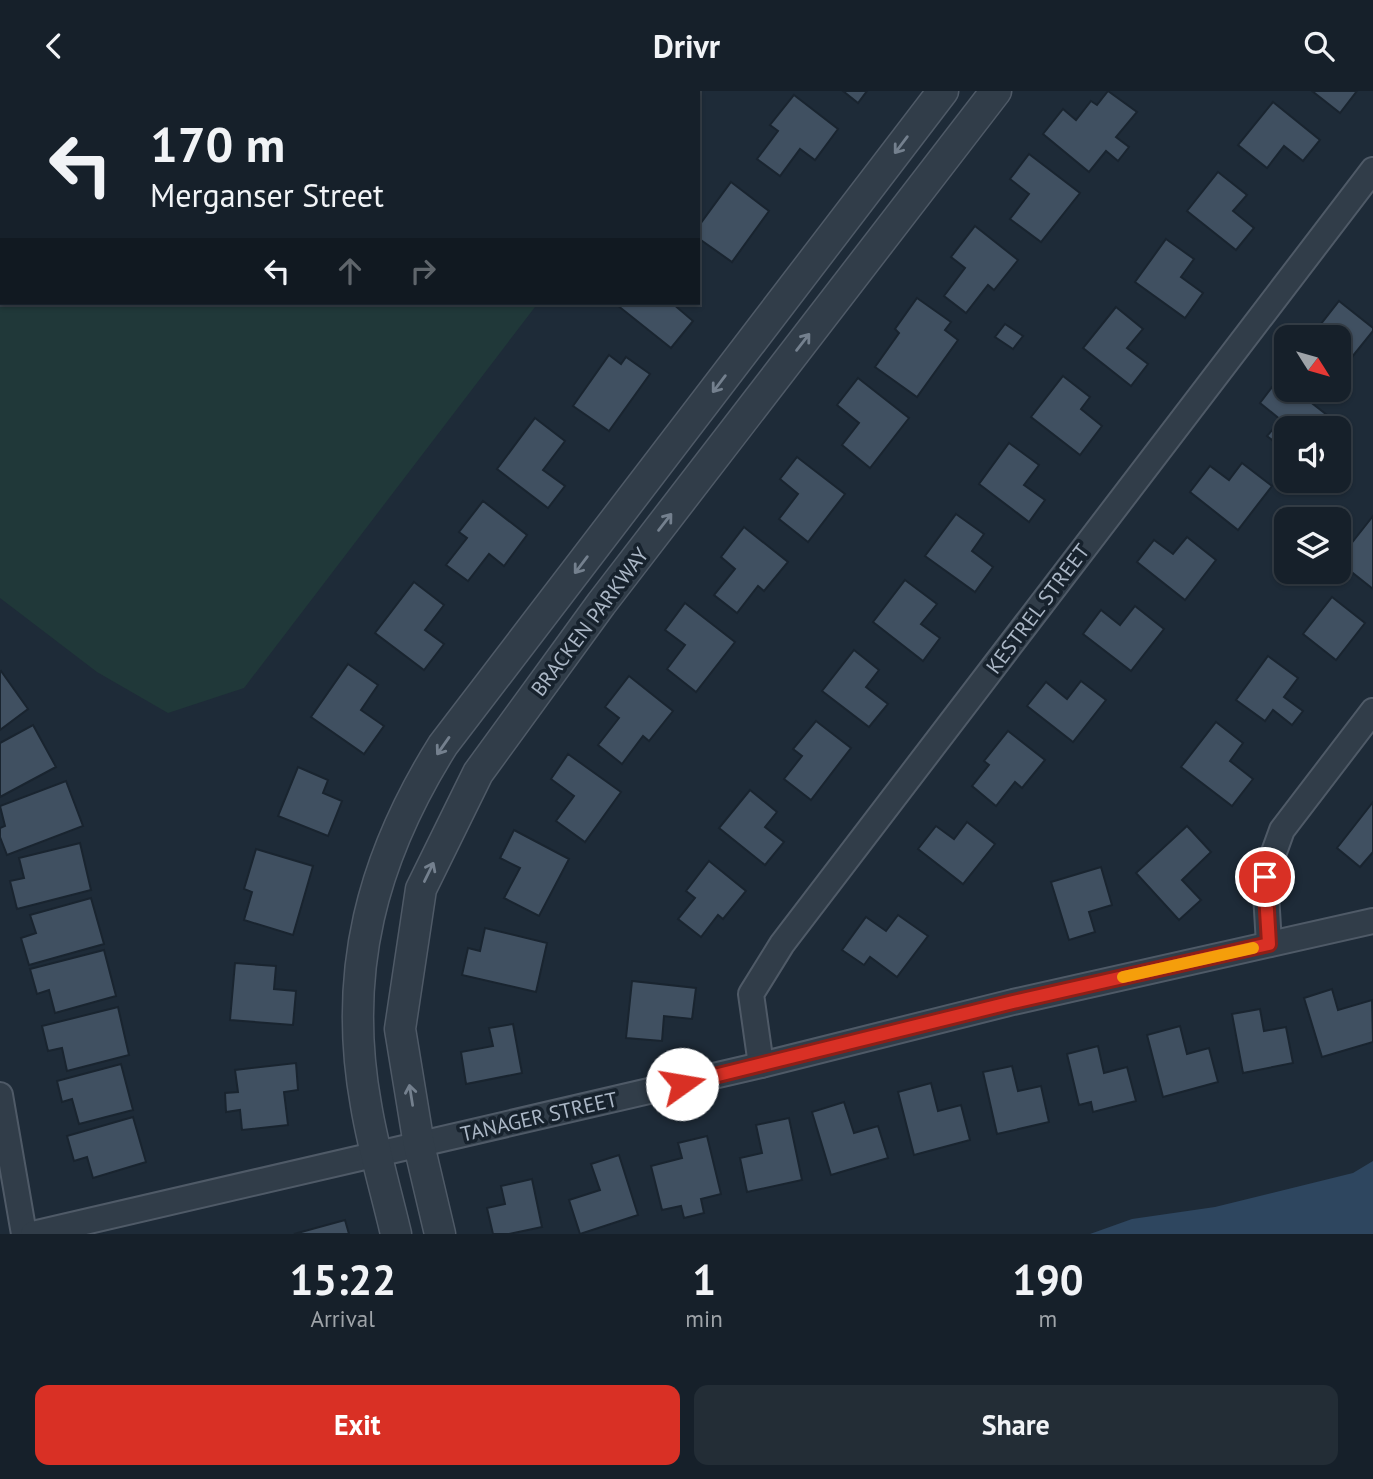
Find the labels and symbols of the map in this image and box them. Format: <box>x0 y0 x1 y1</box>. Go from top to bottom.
one-way arrow <box>894 136 909 154</box>
north arrow <box>1274 325 1351 403</box>
one-way arrow <box>796 333 811 351</box>
one-way arrow <box>711 375 726 393</box>
one-way arrow <box>657 513 672 532</box>
street label: KESTREL STREET <box>980 538 1095 679</box>
street label: BRACKEN PARKWAY <box>525 542 654 701</box>
one-way arrow <box>573 556 588 574</box>
one-way arrow <box>436 736 450 756</box>
pin <box>1235 847 1295 907</box>
one-way arrow <box>422 862 436 883</box>
position arrow <box>645 1047 719 1121</box>
one-way arrow <box>404 1084 417 1107</box>
street label: TANAGER STREET <box>458 1085 620 1148</box>

